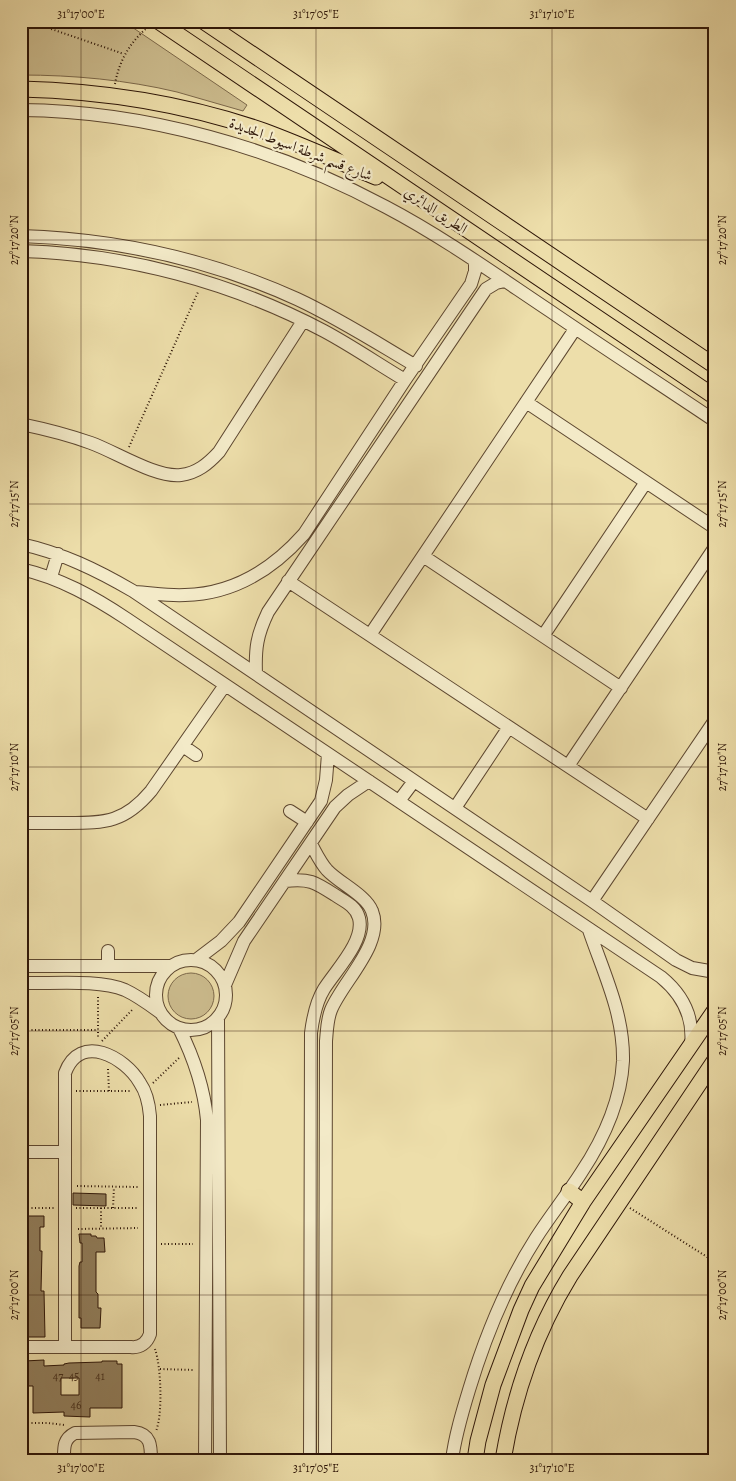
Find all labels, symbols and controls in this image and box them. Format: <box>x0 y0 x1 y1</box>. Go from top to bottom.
text: 31°17'00"E <box>57 6 105 22</box>
text: 31°17'05"E <box>293 6 339 22</box>
text: 31°17'10"E <box>529 6 575 22</box>
street label: شارع قسم شرطة اسيوط الجديدة <box>225 112 375 190</box>
street label: الطريق الدائري <box>399 181 472 240</box>
text: 27°17'20"N <box>6 215 22 265</box>
text: 27°17'20"N <box>714 215 730 265</box>
text: 27°17'15"N <box>6 480 22 528</box>
text: 27°17'15"N <box>714 480 730 528</box>
text: 27°17'10"N <box>6 742 22 791</box>
text: 27°17'10"N <box>714 742 730 791</box>
text: 27°17'05"N <box>6 1006 22 1056</box>
text: 27°17'05"N <box>714 1006 730 1056</box>
text: 27°17'00"N <box>6 1269 22 1320</box>
text: 27°17'00"N <box>714 1269 730 1320</box>
house number: 47 <box>53 1368 64 1384</box>
house number: 45 <box>69 1368 79 1384</box>
house number: 41 <box>95 1368 105 1384</box>
house number: 46 <box>71 1397 82 1413</box>
text: 31°17'00"E <box>57 1460 105 1476</box>
text: 31°17'05"E <box>293 1460 339 1476</box>
text: 31°17'10"E <box>529 1460 575 1476</box>

